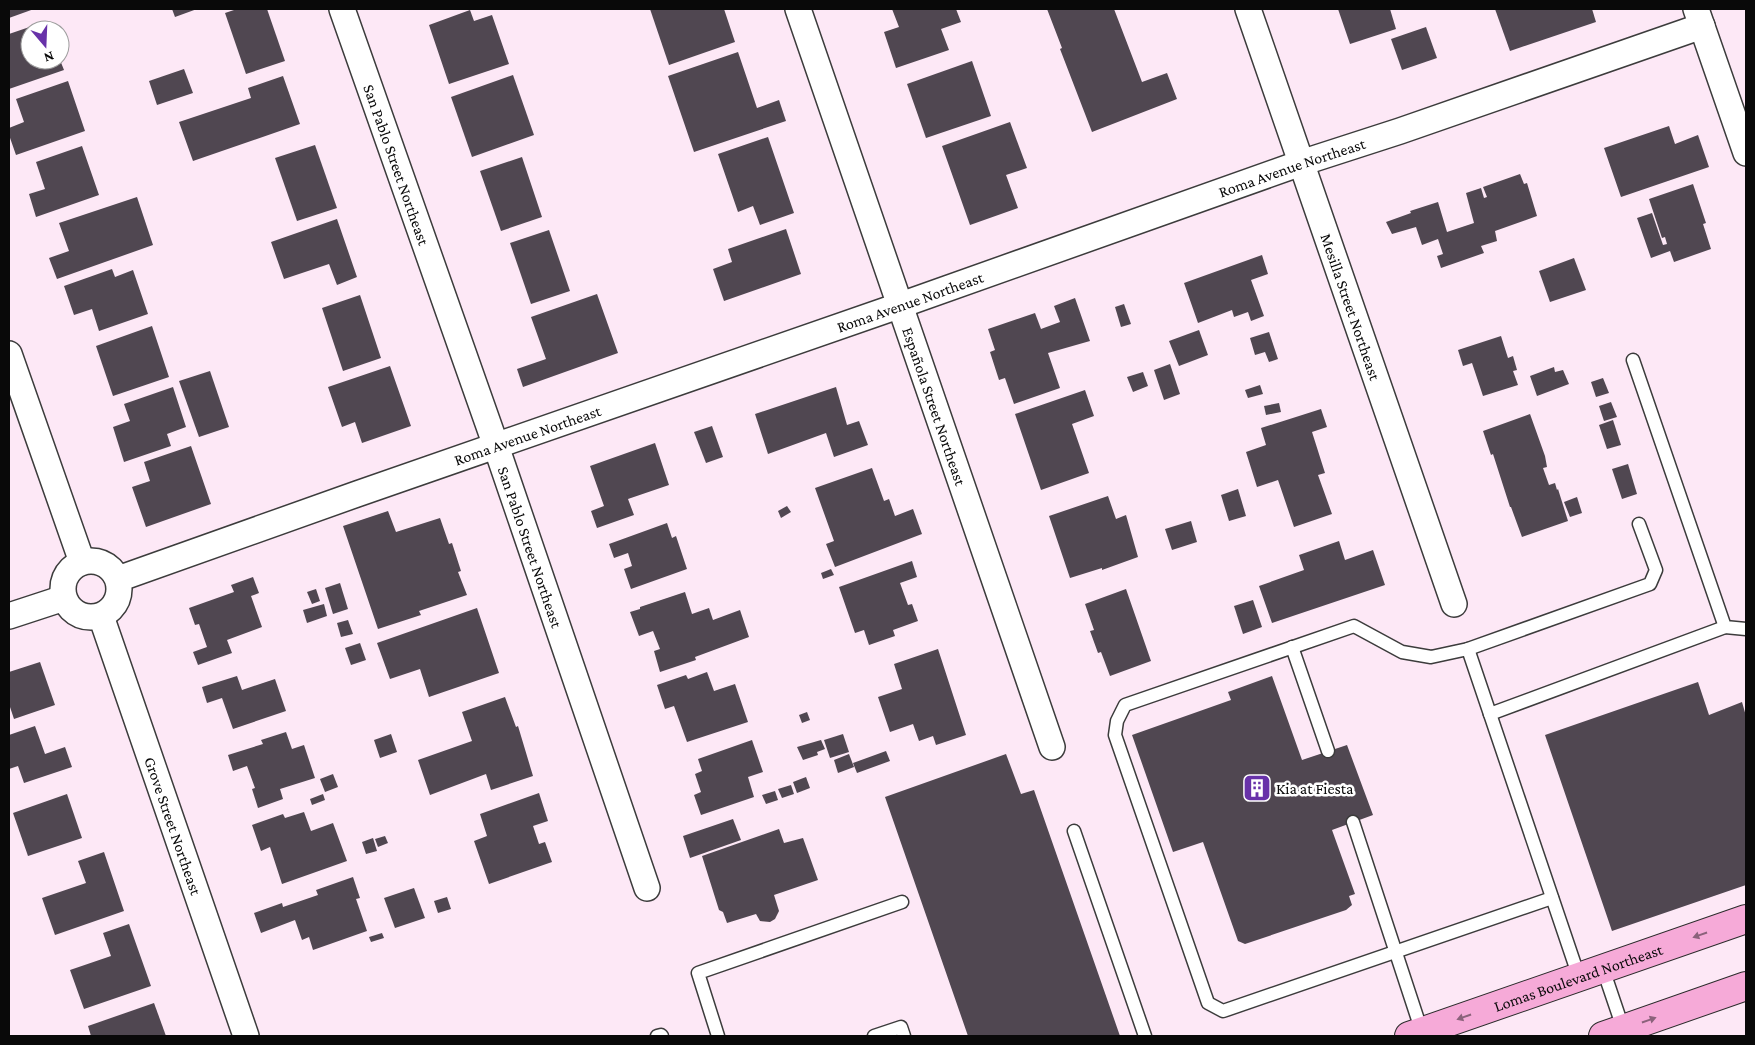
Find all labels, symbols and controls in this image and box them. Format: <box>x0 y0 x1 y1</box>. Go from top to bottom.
north arrow <box>20 20 70 70</box>
text: N <box>42 48 56 67</box>
street label: San Pablo Street Northeast <box>360 82 433 248</box>
street label: Roma Avenue Northeast <box>1216 135 1368 201</box>
street label: Mesilla Street Northeast <box>1317 231 1384 383</box>
street label: Roma Avenue Northeast <box>835 268 986 336</box>
street label: Española Street Northeast <box>899 325 970 488</box>
street label: Roma Avenue Northeast <box>452 402 604 469</box>
street label: San Pablo Street Northeast <box>495 464 566 631</box>
street label: Grove Street Northeast <box>141 755 205 898</box>
building icon: Kia at Fiesta <box>1242 773 1272 803</box>
place label: Kia at Fiesta <box>1276 780 1354 797</box>
one-way arrow <box>1692 931 1707 939</box>
street label: Lomas Boulevard Northeast <box>1492 940 1665 1015</box>
one-way arrow <box>1456 1013 1471 1021</box>
one-way arrow <box>1642 1016 1657 1023</box>

